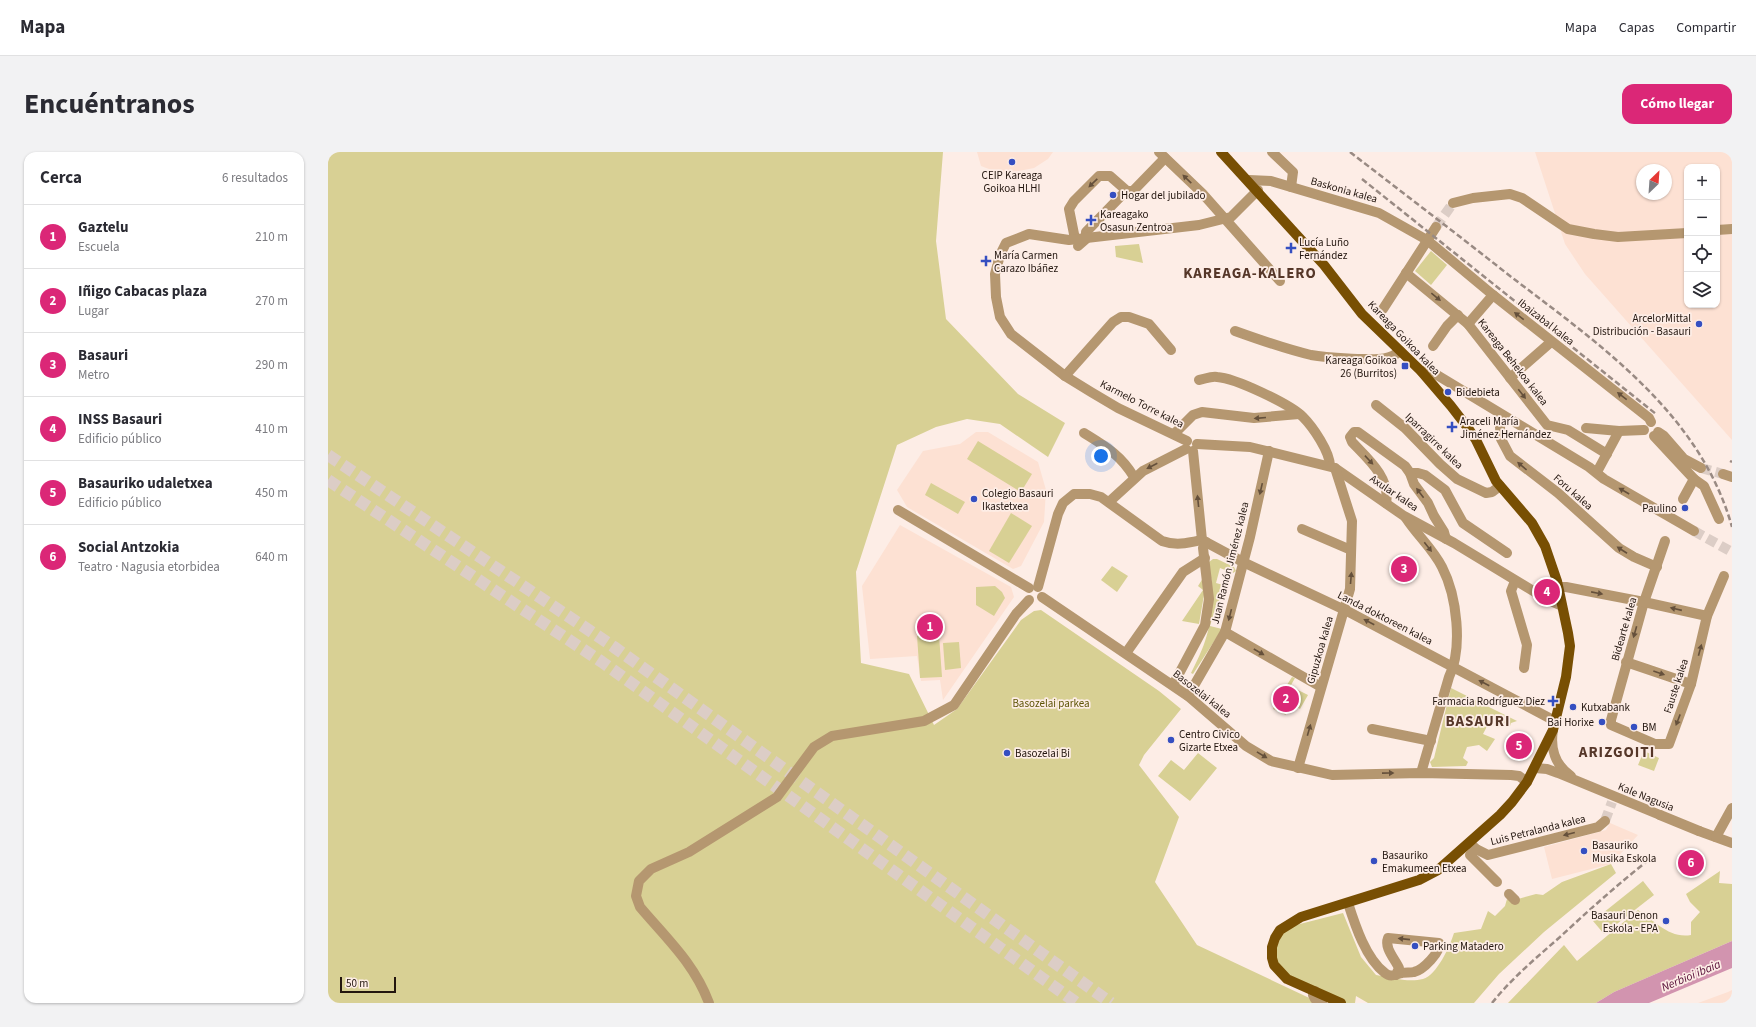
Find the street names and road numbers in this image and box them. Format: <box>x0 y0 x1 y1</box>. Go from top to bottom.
street label: Baskonia kalea <box>1309 173 1379 207</box>
street label: Ibaizabal kalea <box>1515 295 1577 349</box>
street label: Kareaga Goikoa kalea <box>1364 297 1444 379</box>
street label: Kareaga Behekoa kalea <box>1474 316 1552 408</box>
street label: Karmelo Torre kalea <box>1098 376 1186 432</box>
street label: Iparragirre kalea <box>1402 409 1466 473</box>
street label: Axular kalea <box>1367 471 1421 515</box>
street label: Foru kalea <box>1550 471 1596 513</box>
street label: Juan Ramón Jiménez kalea <box>1208 500 1252 626</box>
street label: Landa doktoreen kalea <box>1335 587 1435 649</box>
street label: Bidearte kalea <box>1608 595 1640 663</box>
street label: Gipuzkoa kalea <box>1303 614 1337 686</box>
street label: Fauste kalea <box>1660 657 1692 715</box>
street label: Basozelai kalea <box>1170 666 1234 722</box>
street label: Kale Nagusia <box>1616 779 1676 815</box>
street label: Luis Petralanda kalea <box>1489 811 1587 849</box>

